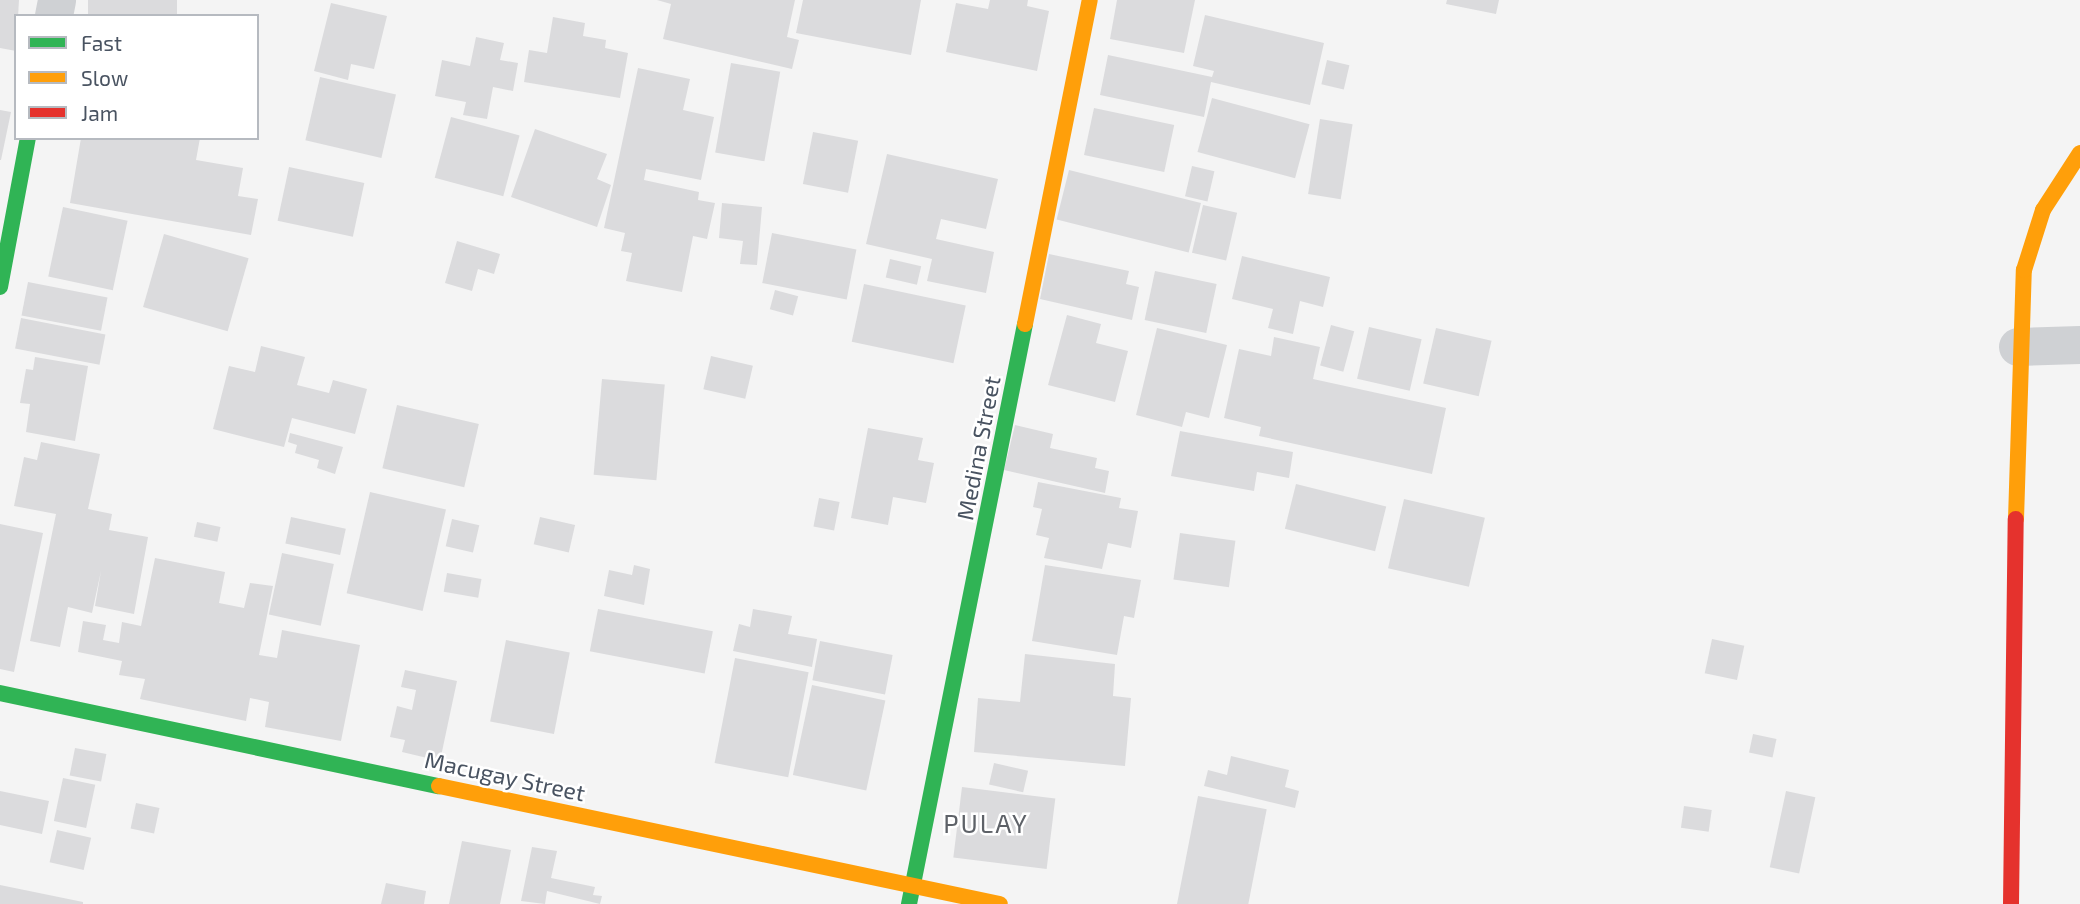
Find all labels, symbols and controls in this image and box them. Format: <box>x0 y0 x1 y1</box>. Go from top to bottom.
legend <box>14 14 259 140</box>
text: Fast <box>81 30 122 55</box>
text: Slow <box>81 65 128 90</box>
text: Jam <box>81 100 118 125</box>
street label: Medina Street <box>950 373 1006 523</box>
street label: Macugay Street <box>422 745 588 807</box>
district label: PULAY <box>944 807 1028 839</box>

